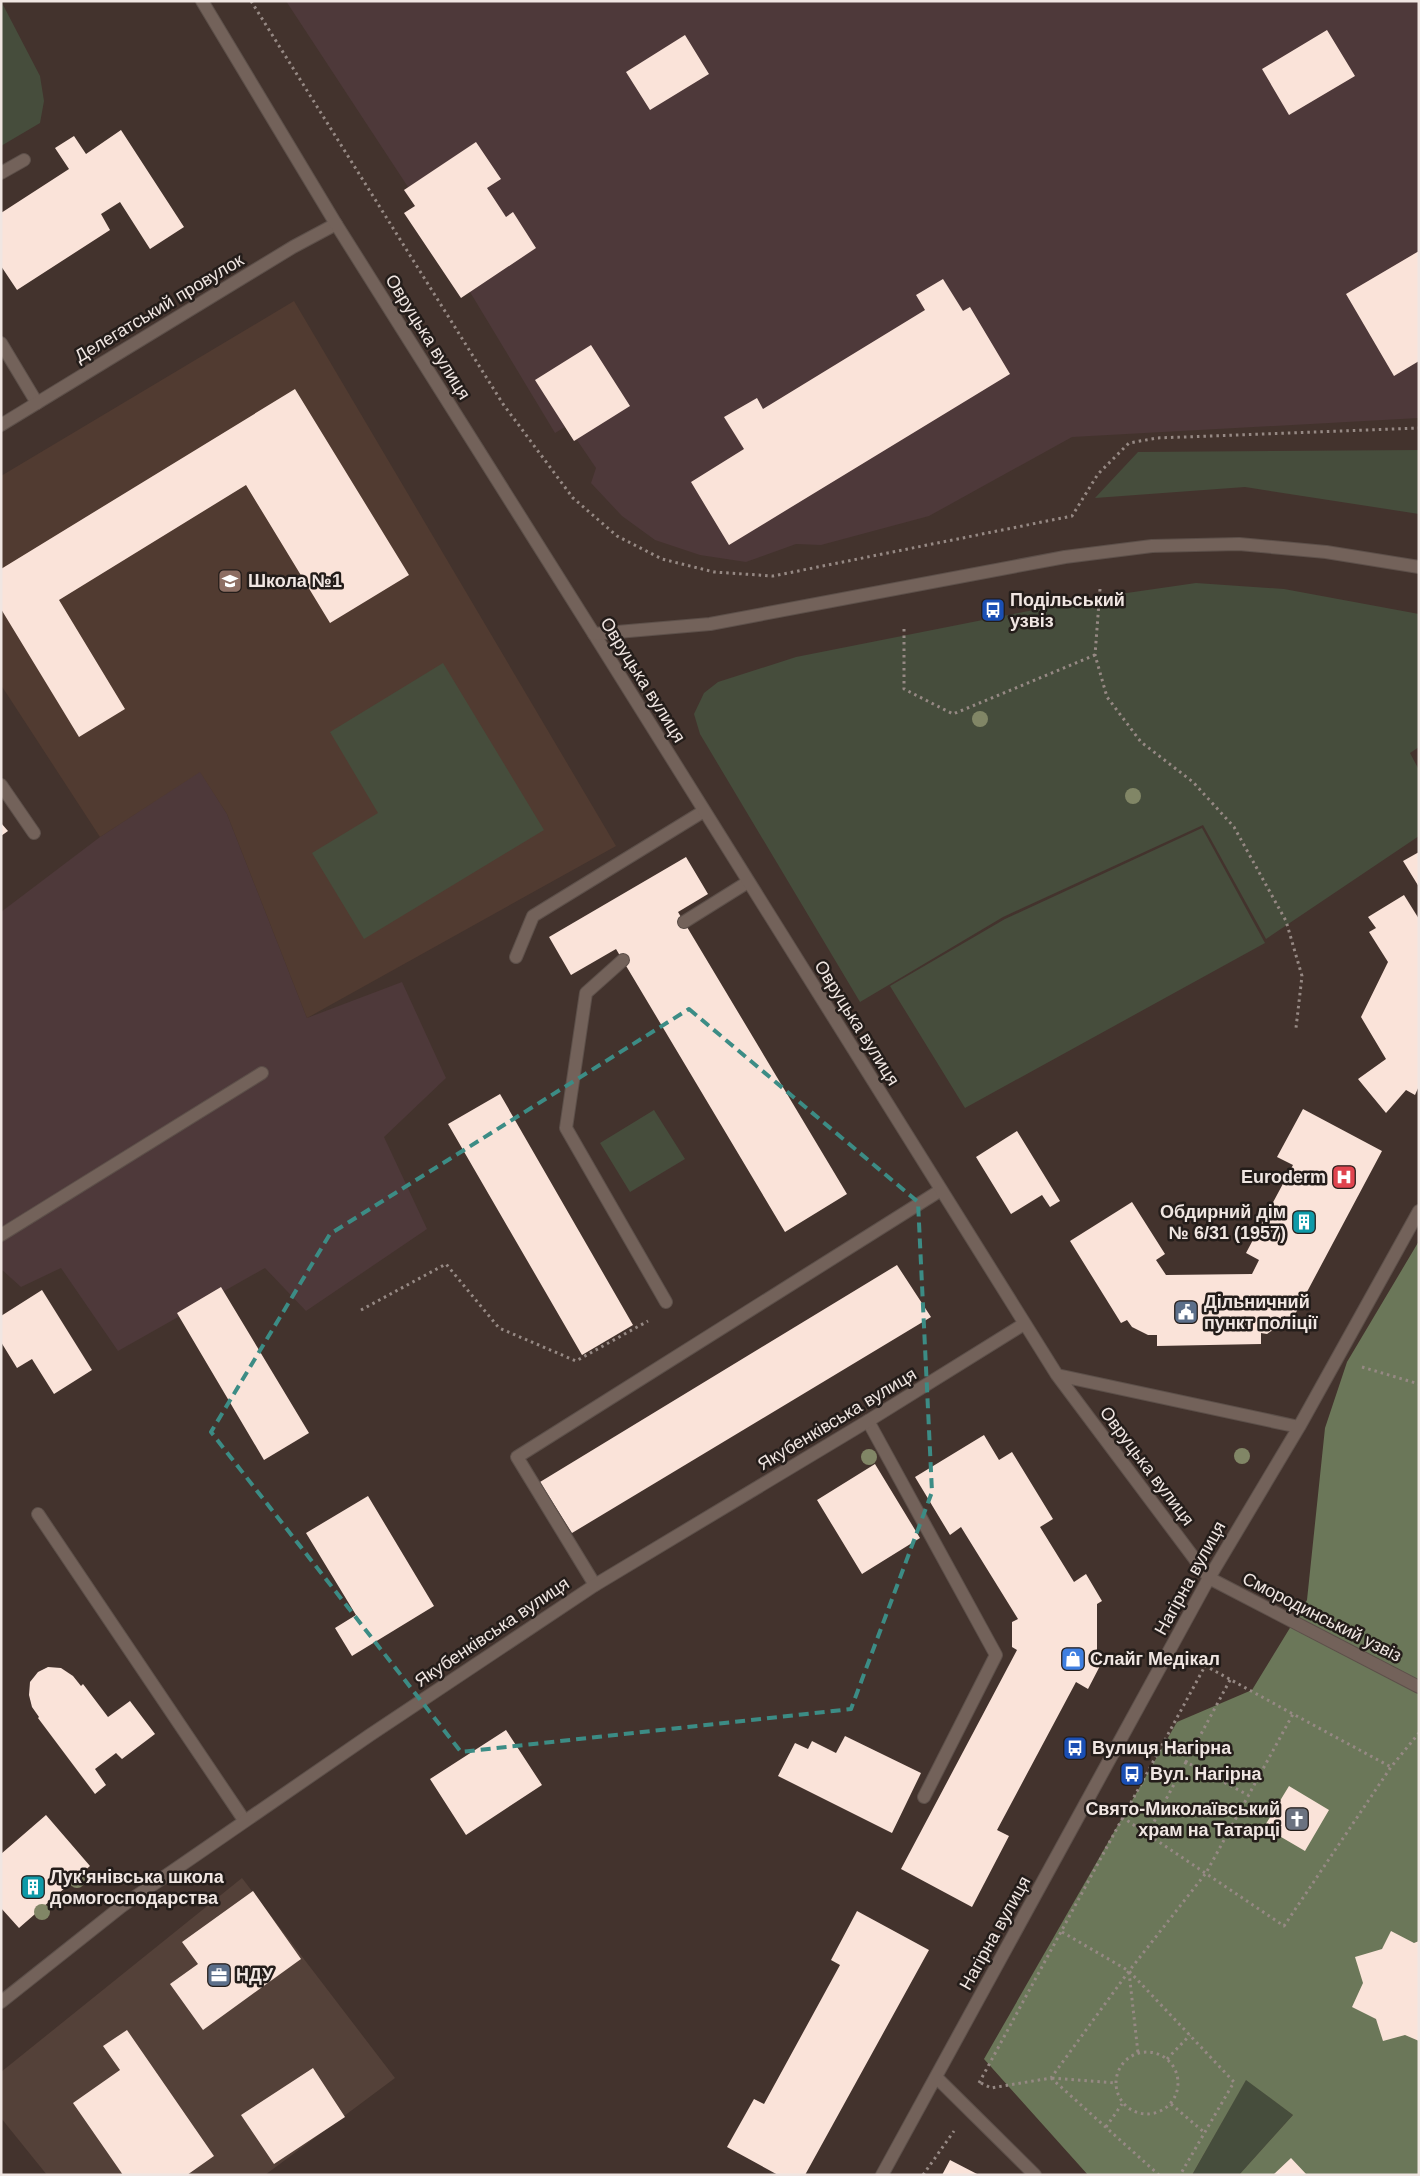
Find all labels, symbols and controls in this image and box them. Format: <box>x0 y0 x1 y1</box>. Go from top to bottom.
street label: Делегатський провулок <box>71 250 247 366</box>
street label: Овруцька вулиця <box>381 271 475 403</box>
school or university icon: Школа №1 <box>217 568 243 594</box>
place label: Школа №1 <box>248 571 342 591</box>
place label: Подільський узвіз <box>1010 590 1125 631</box>
bus stop icon: Подільський узвіз <box>980 597 1006 623</box>
street label: Овруцька вулиця <box>596 614 690 746</box>
street label: Овруцька вулиця <box>810 957 904 1089</box>
hospital icon: Euroderm <box>1331 1164 1357 1190</box>
place label: Euroderm <box>1241 1167 1326 1187</box>
place label: Обдирний дім № 6/31 (1957) <box>1160 1202 1286 1243</box>
building icon: Обдирний дім № 6/31 (1957) <box>1291 1209 1317 1235</box>
place label: Дільничний пункт поліції <box>1204 1292 1319 1333</box>
public building icon: Дільничний пункт поліції <box>1173 1299 1199 1325</box>
street label: Якубенківська вулиця <box>754 1364 920 1474</box>
street label: Овруцька вулиця <box>1096 1403 1198 1529</box>
street label: Нагірна вулиця <box>1150 1518 1230 1638</box>
street label: Смородинський узвіз <box>1239 1568 1405 1666</box>
street label: Якубенківська вулиця <box>411 1573 573 1691</box>
shop icon: Слайг Медікал <box>1060 1646 1086 1672</box>
place label: Слайг Медікал <box>1090 1649 1220 1669</box>
bus stop icon: Вулиця Нагірна <box>1062 1735 1088 1761</box>
place label: Вулиця Нагірна <box>1092 1738 1232 1758</box>
bus stop icon: Вул. Нагірна <box>1119 1761 1145 1787</box>
place label: Вул. Нагірна <box>1150 1764 1263 1784</box>
place label: Свято-Миколаївський храм на Татарці <box>1085 1799 1280 1840</box>
church icon: Свято-Миколаївський храм на Татарці <box>1284 1806 1310 1832</box>
place label: Лук'янівська школа домогосподарства <box>50 1867 225 1908</box>
street label: Нагірна вулиця <box>955 1873 1035 1993</box>
building icon: Лук'янівська школа домогосподарства <box>20 1874 46 1900</box>
office icon: НДУ <box>206 1962 232 1988</box>
place label: НДУ <box>236 1965 274 1985</box>

